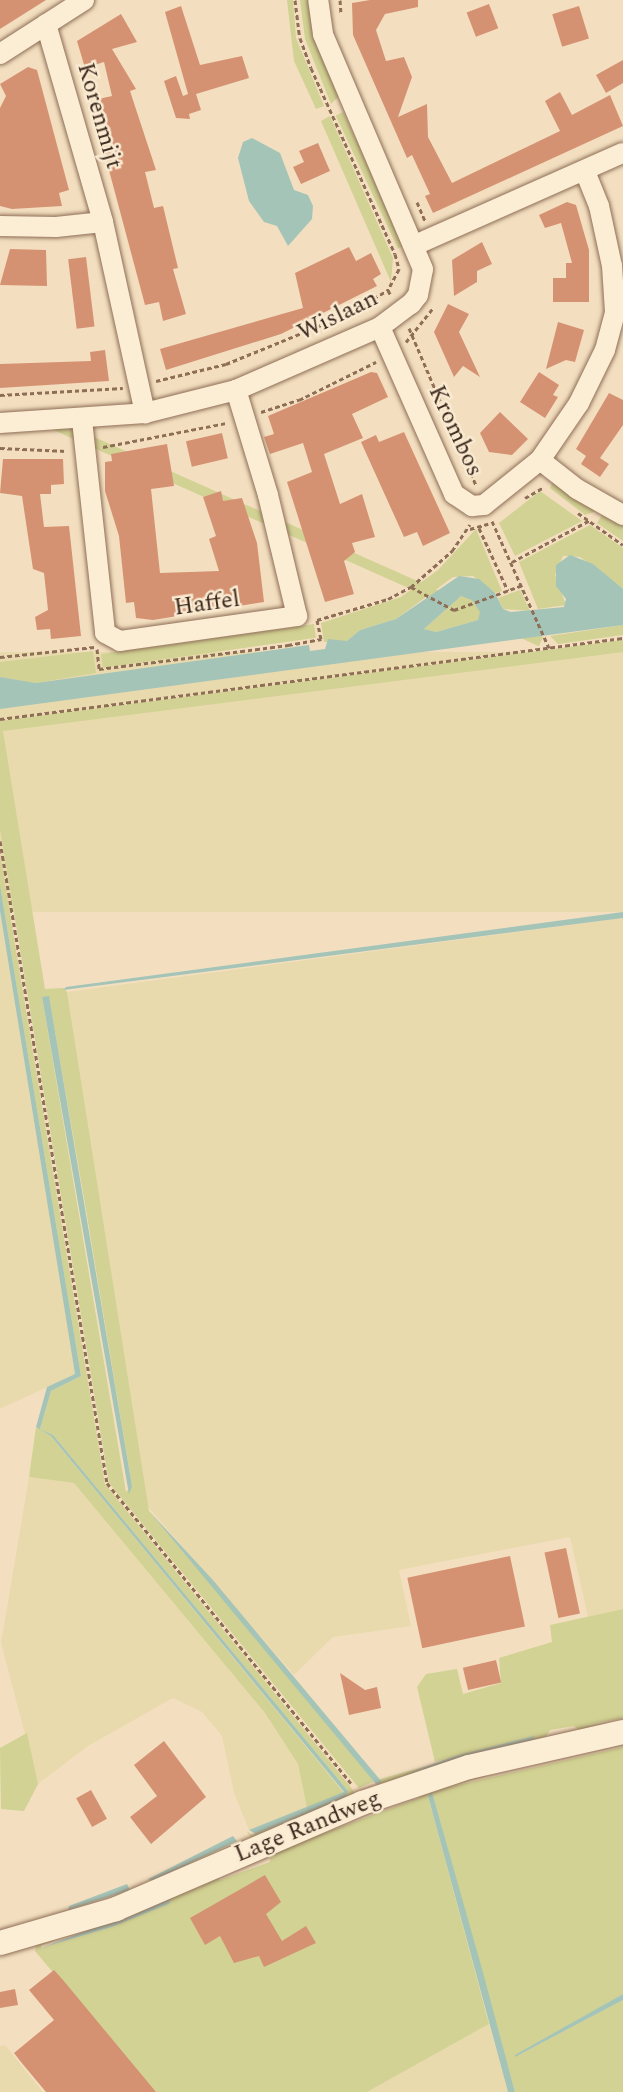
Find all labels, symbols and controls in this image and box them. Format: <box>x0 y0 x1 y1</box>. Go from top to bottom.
street label: Korenmijt <box>70 60 128 172</box>
street label: Wislaan <box>293 284 383 348</box>
street label: Krombos <box>421 381 489 481</box>
street label: Haffel <box>172 585 242 623</box>
street label: Lage Randweg <box>231 1785 385 1869</box>

